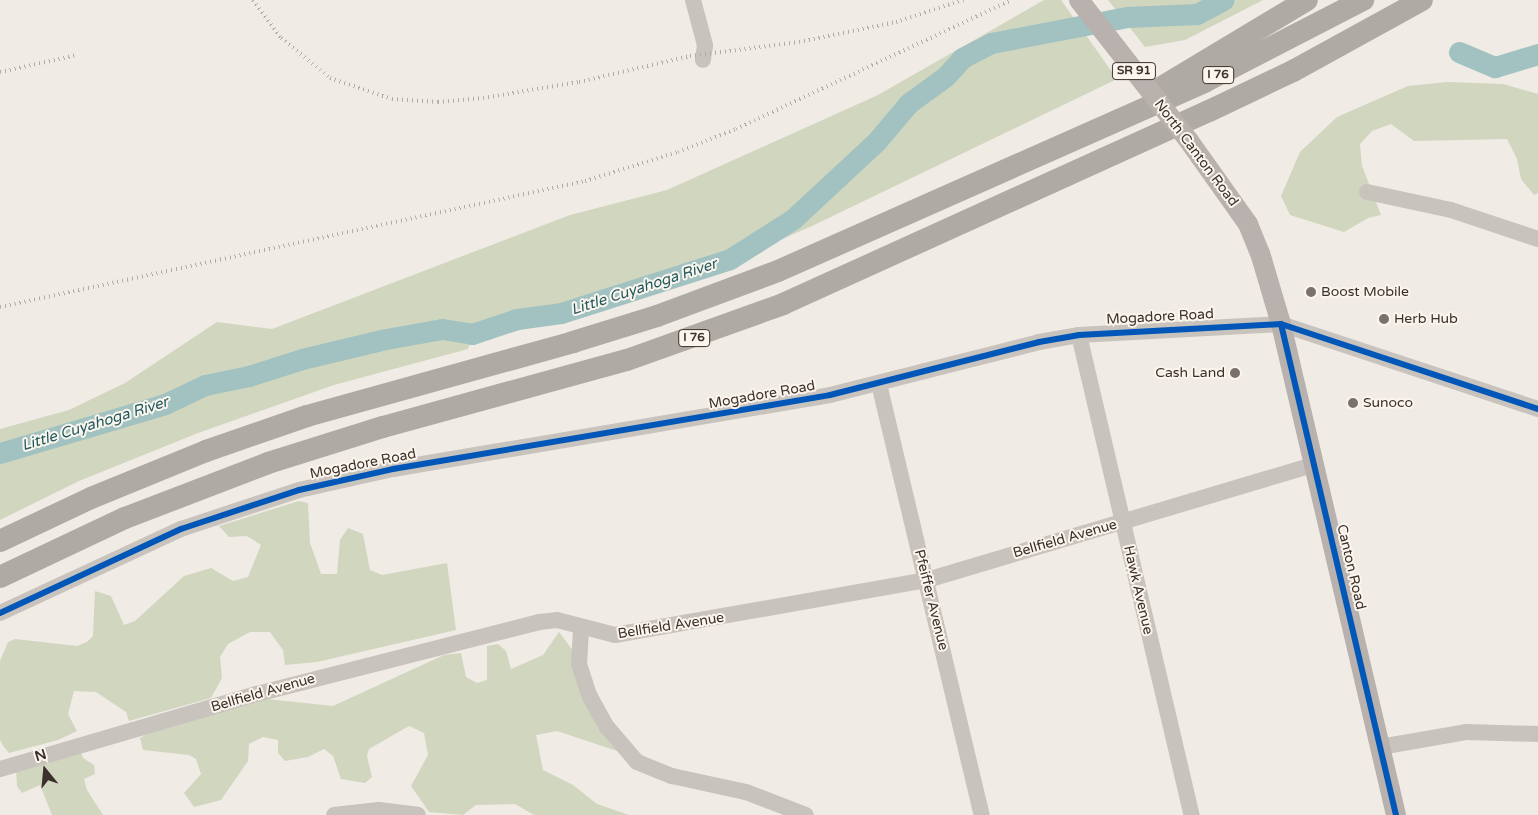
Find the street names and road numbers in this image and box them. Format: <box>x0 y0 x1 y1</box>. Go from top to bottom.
road number: SR 91 <box>1112 61 1156 80</box>
road number: I 76 <box>1202 66 1234 84</box>
street label: North Canton Road <box>1150 96 1242 210</box>
street label: Mogadore Road <box>1106 306 1214 328</box>
road number: I 76 <box>678 328 710 348</box>
street label: Mogadore Road <box>707 377 817 413</box>
street label: Mogadore Road <box>308 445 418 483</box>
street label: Bellfield Avenue <box>1011 516 1119 562</box>
street label: Canton Road <box>1333 523 1369 611</box>
street label: Hawk Avenue <box>1120 544 1156 636</box>
street label: Pfeiffer Avenue <box>910 548 952 652</box>
street label: Bellfield Avenue <box>617 609 725 643</box>
street label: Bellfield Avenue <box>209 670 317 716</box>

